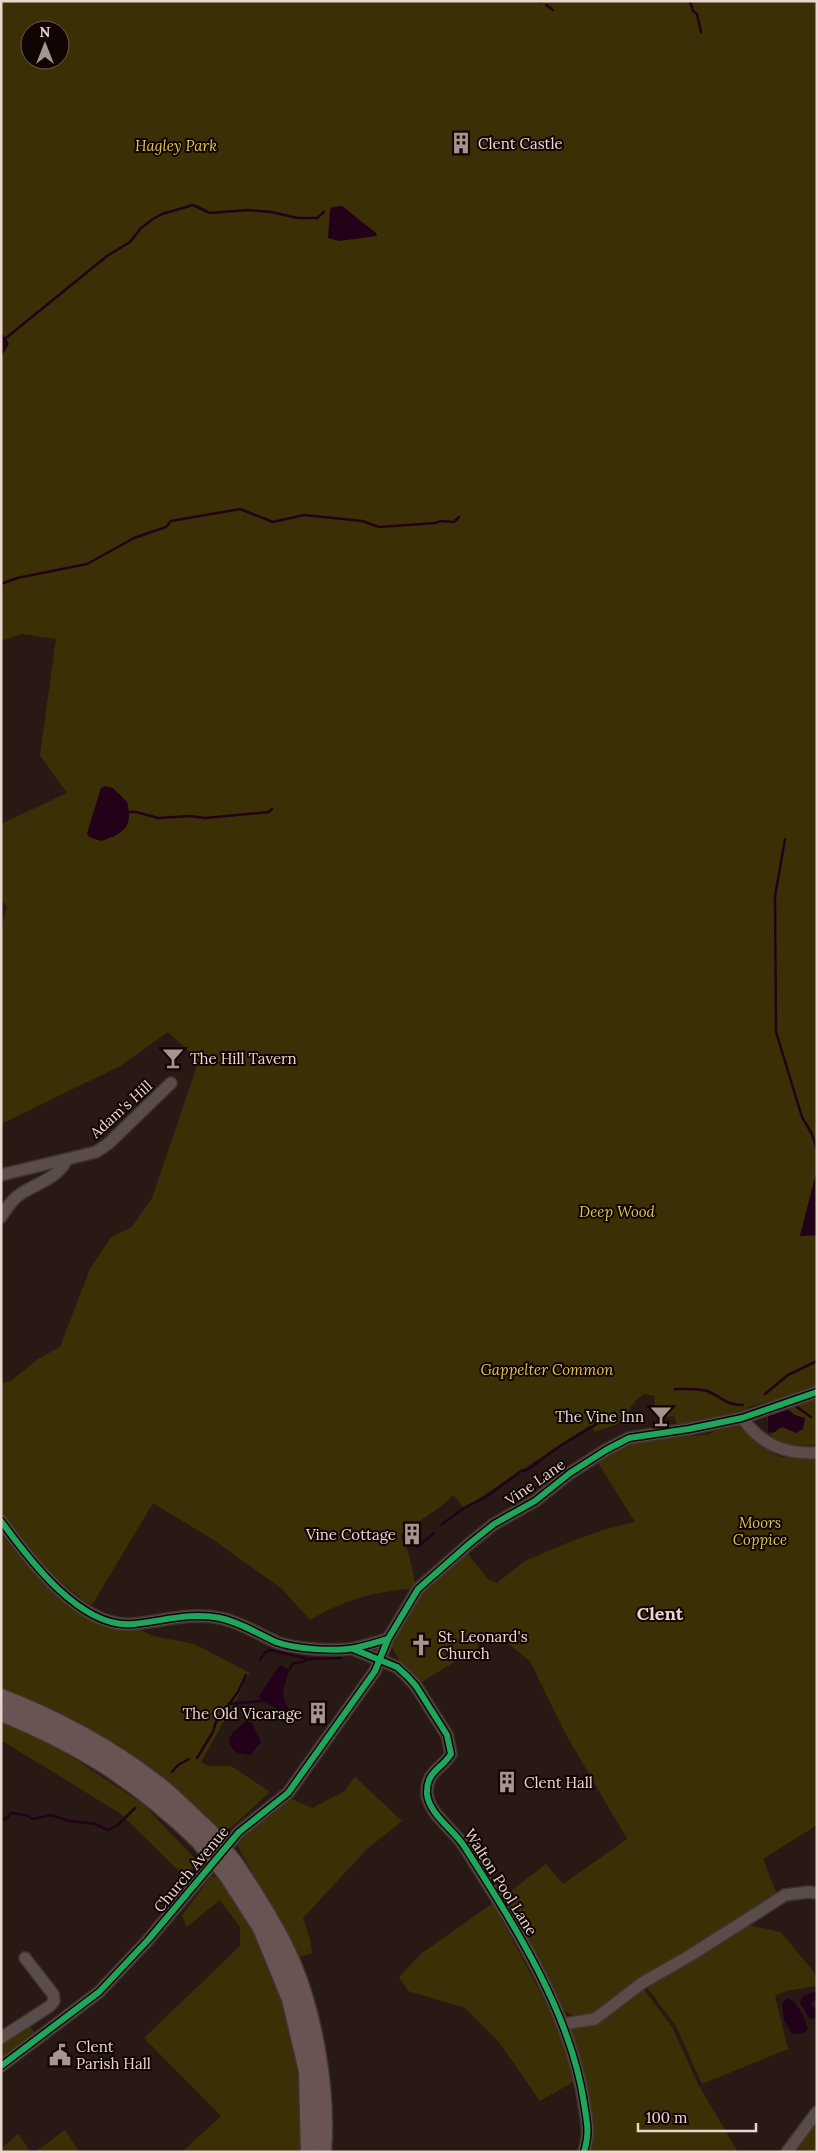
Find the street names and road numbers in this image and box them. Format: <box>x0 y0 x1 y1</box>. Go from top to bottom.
street label: Adam's Hill <box>85 1076 156 1143</box>
street label: Vine Lane <box>500 1454 569 1510</box>
street label: Church Avenue <box>149 1822 233 1916</box>
street label: Walton Pool Lane <box>461 1825 541 1939</box>

